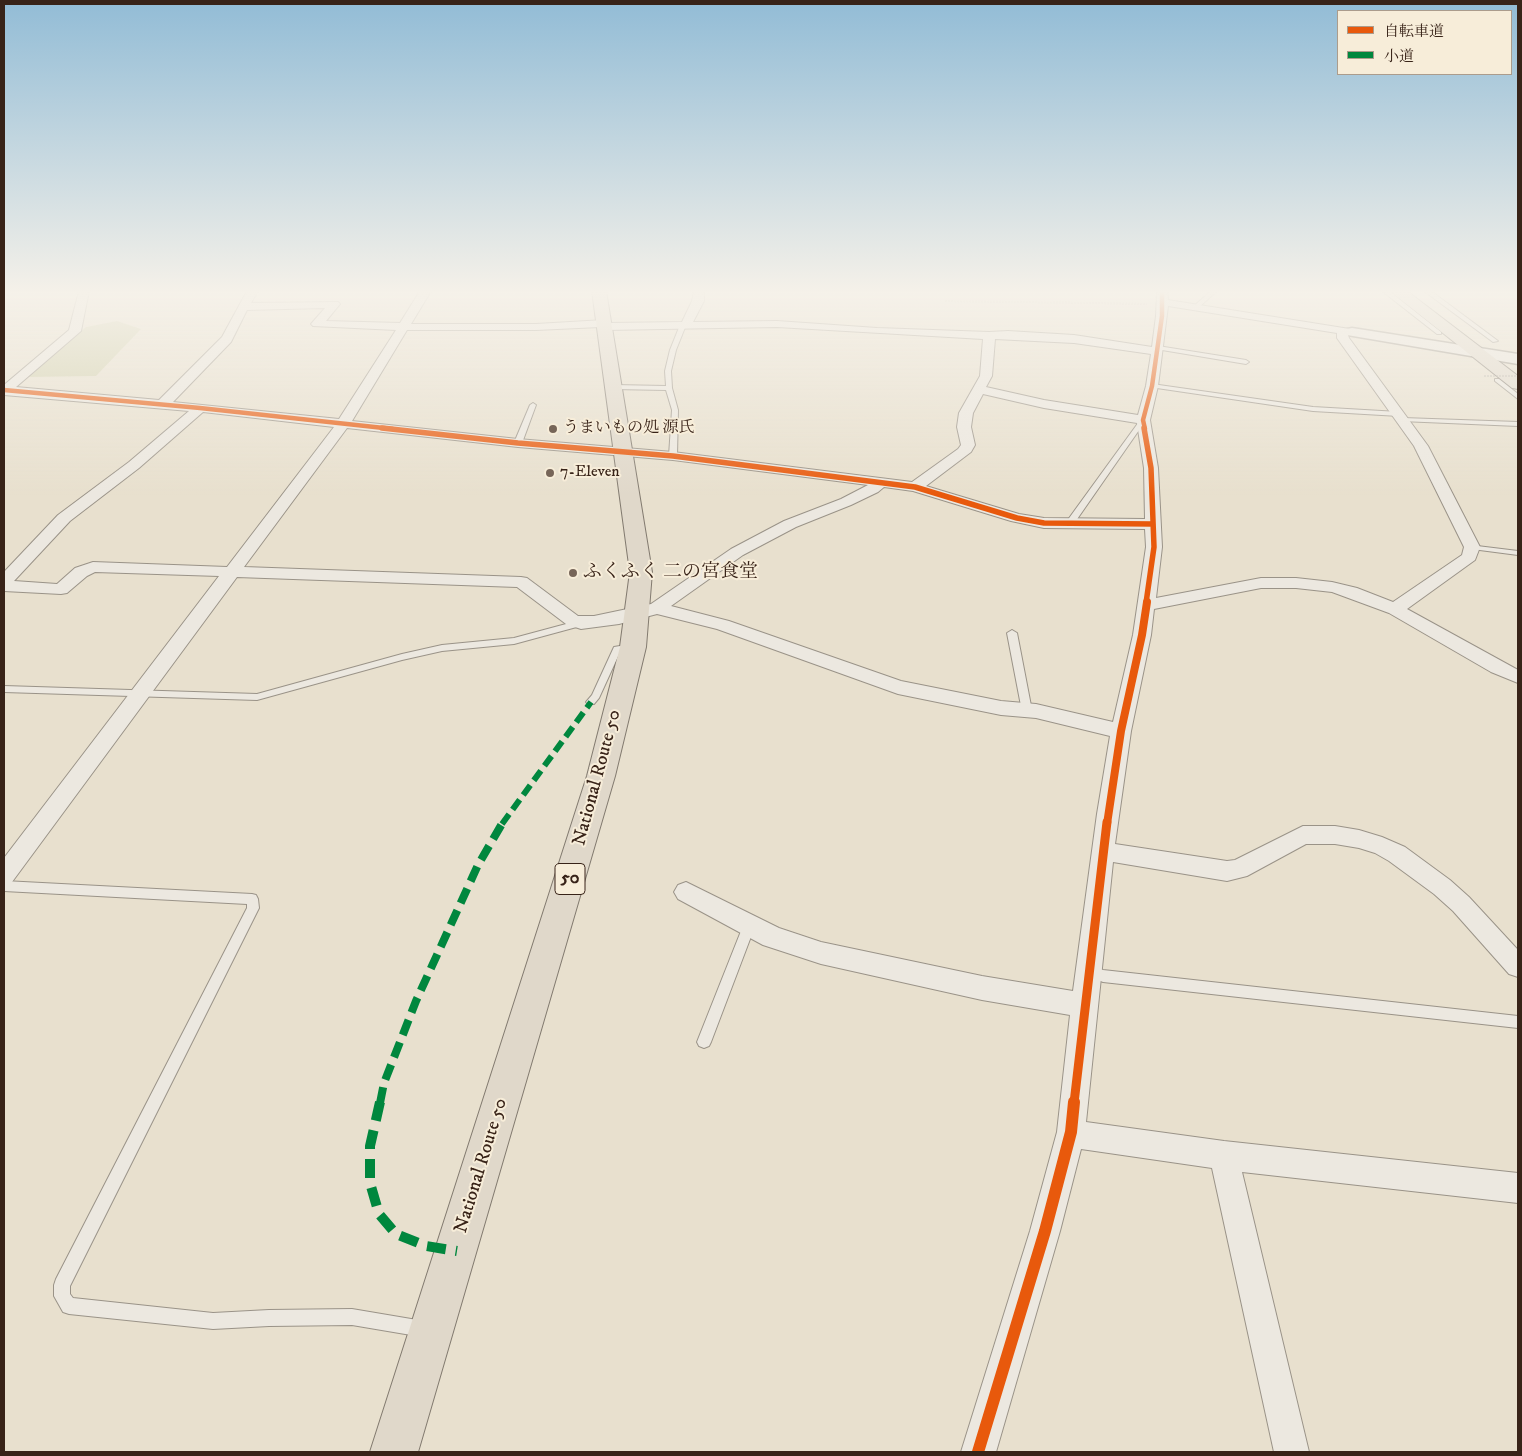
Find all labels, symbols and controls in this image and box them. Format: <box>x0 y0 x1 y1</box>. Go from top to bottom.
legend <box>1337 10 1512 75</box>
text: 自転車道 <box>1384 22 1444 41</box>
text: 小道 <box>1384 47 1414 66</box>
place label: うまいもの処 源氏 <box>563 419 694 439</box>
marker: うまいもの処 源氏 <box>547 423 559 435</box>
place label: 7-Eleven <box>560 463 620 483</box>
marker: 7-Eleven <box>544 467 556 479</box>
place label: ふくふく 二の宮食堂 <box>583 562 758 584</box>
marker: ふくふく 二の宮食堂 <box>567 567 579 579</box>
street label: National Route 50 <box>569 707 627 849</box>
road number: 50 <box>555 864 585 894</box>
street label: National Route 50 <box>451 1096 513 1236</box>

